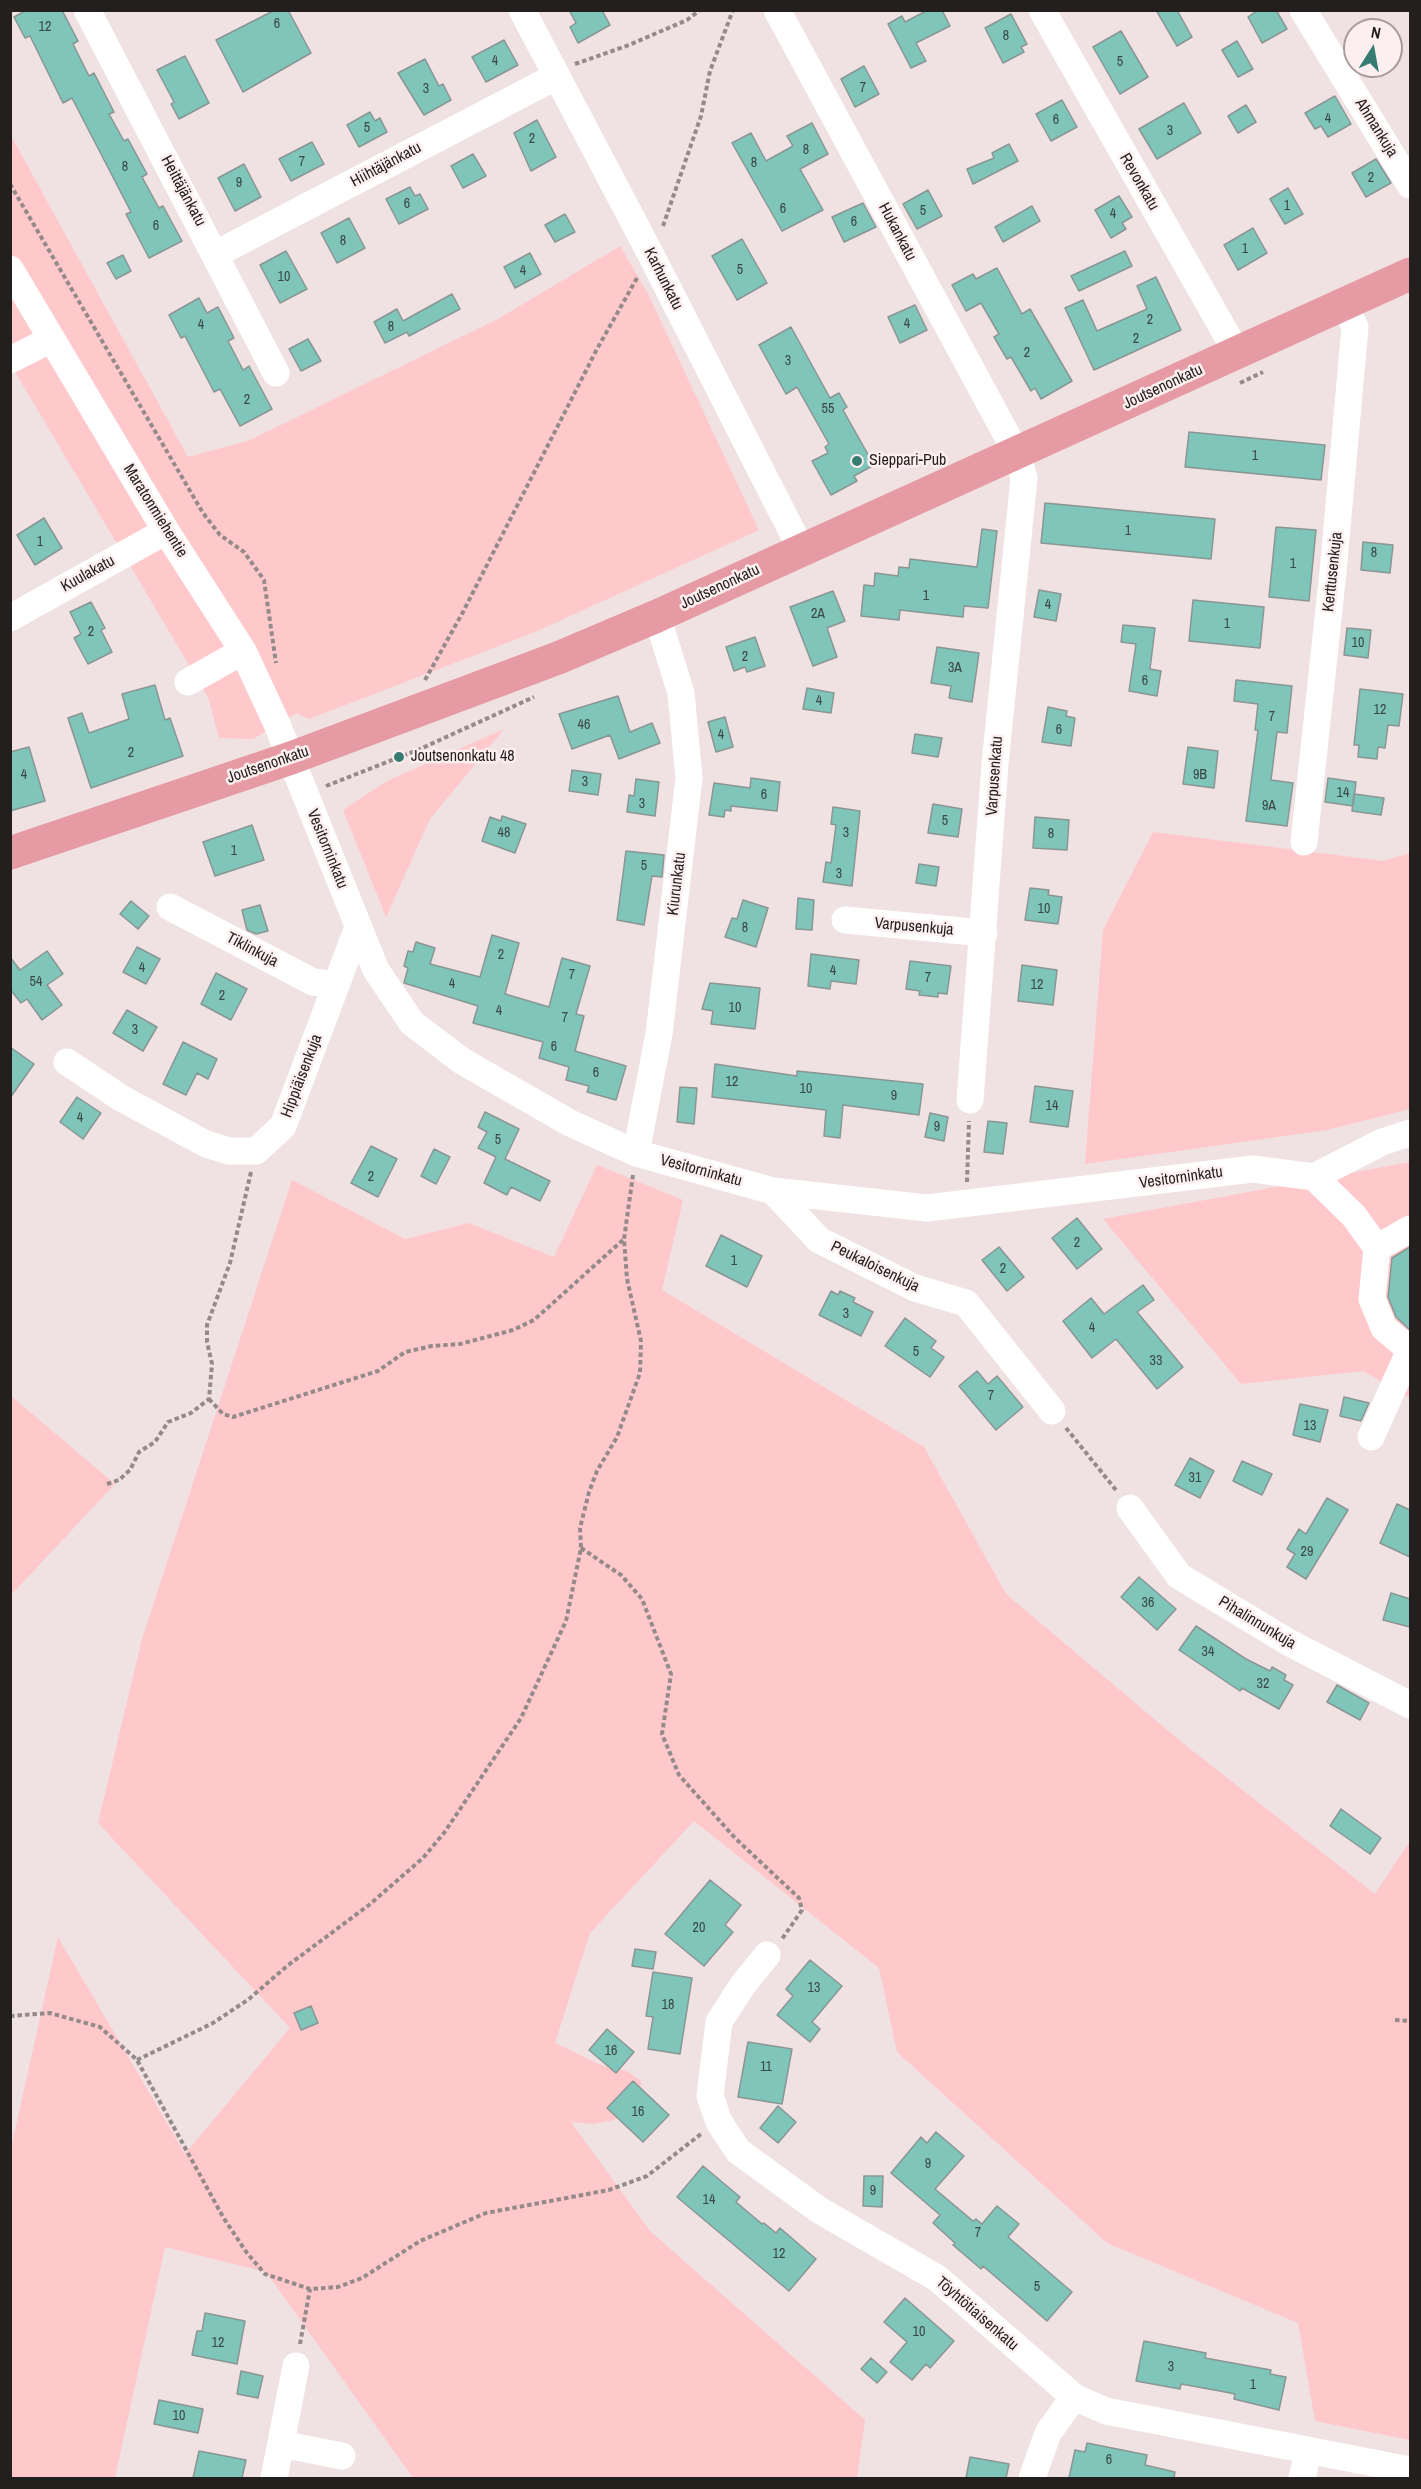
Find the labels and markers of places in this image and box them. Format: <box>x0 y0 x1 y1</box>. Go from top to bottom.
place label: Sieppari-Pub <box>869 451 946 471</box>
marker: Sieppari-Pub <box>850 454 864 468</box>
place label: Joutsenonkatu 48 <box>411 747 515 767</box>
marker: Joutsenonkatu 48 <box>392 750 406 764</box>

